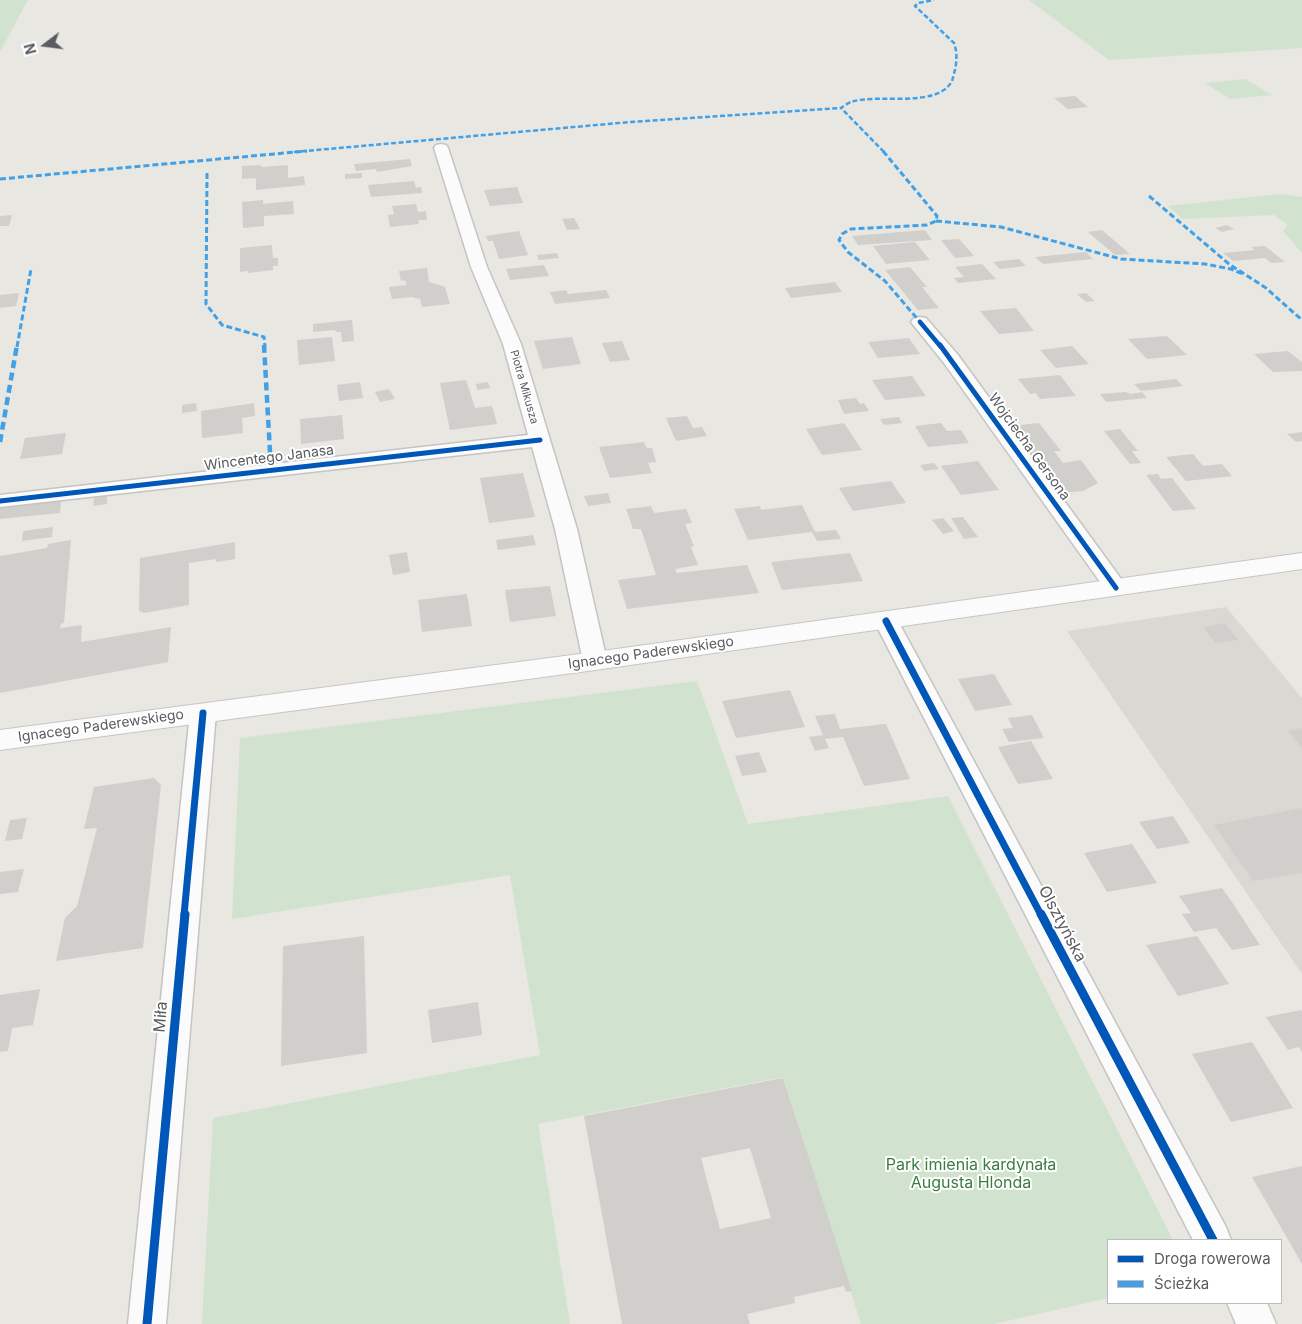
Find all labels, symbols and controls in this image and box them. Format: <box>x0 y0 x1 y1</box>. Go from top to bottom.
north arrow <box>20 20 70 70</box>
text: N <box>20 42 40 56</box>
street label: Piotra Mikusza <box>507 348 541 426</box>
street label: Wojciecha Gersona <box>985 390 1073 504</box>
street label: Wincentego Janasa <box>203 442 335 474</box>
street label: Ignacego Paderewskiego <box>567 633 735 673</box>
street label: Ignacego Paderewskiego <box>17 706 185 746</box>
street label: Olsztyńska <box>1034 883 1090 965</box>
street label: Miła <box>150 1001 172 1033</box>
park label: Park imienia kardynała Augusta Hlonda <box>886 1155 1056 1193</box>
legend <box>1107 1239 1282 1304</box>
text: Droga rowerowa <box>1154 1249 1271 1268</box>
text: Ścieżka <box>1154 1274 1209 1293</box>

